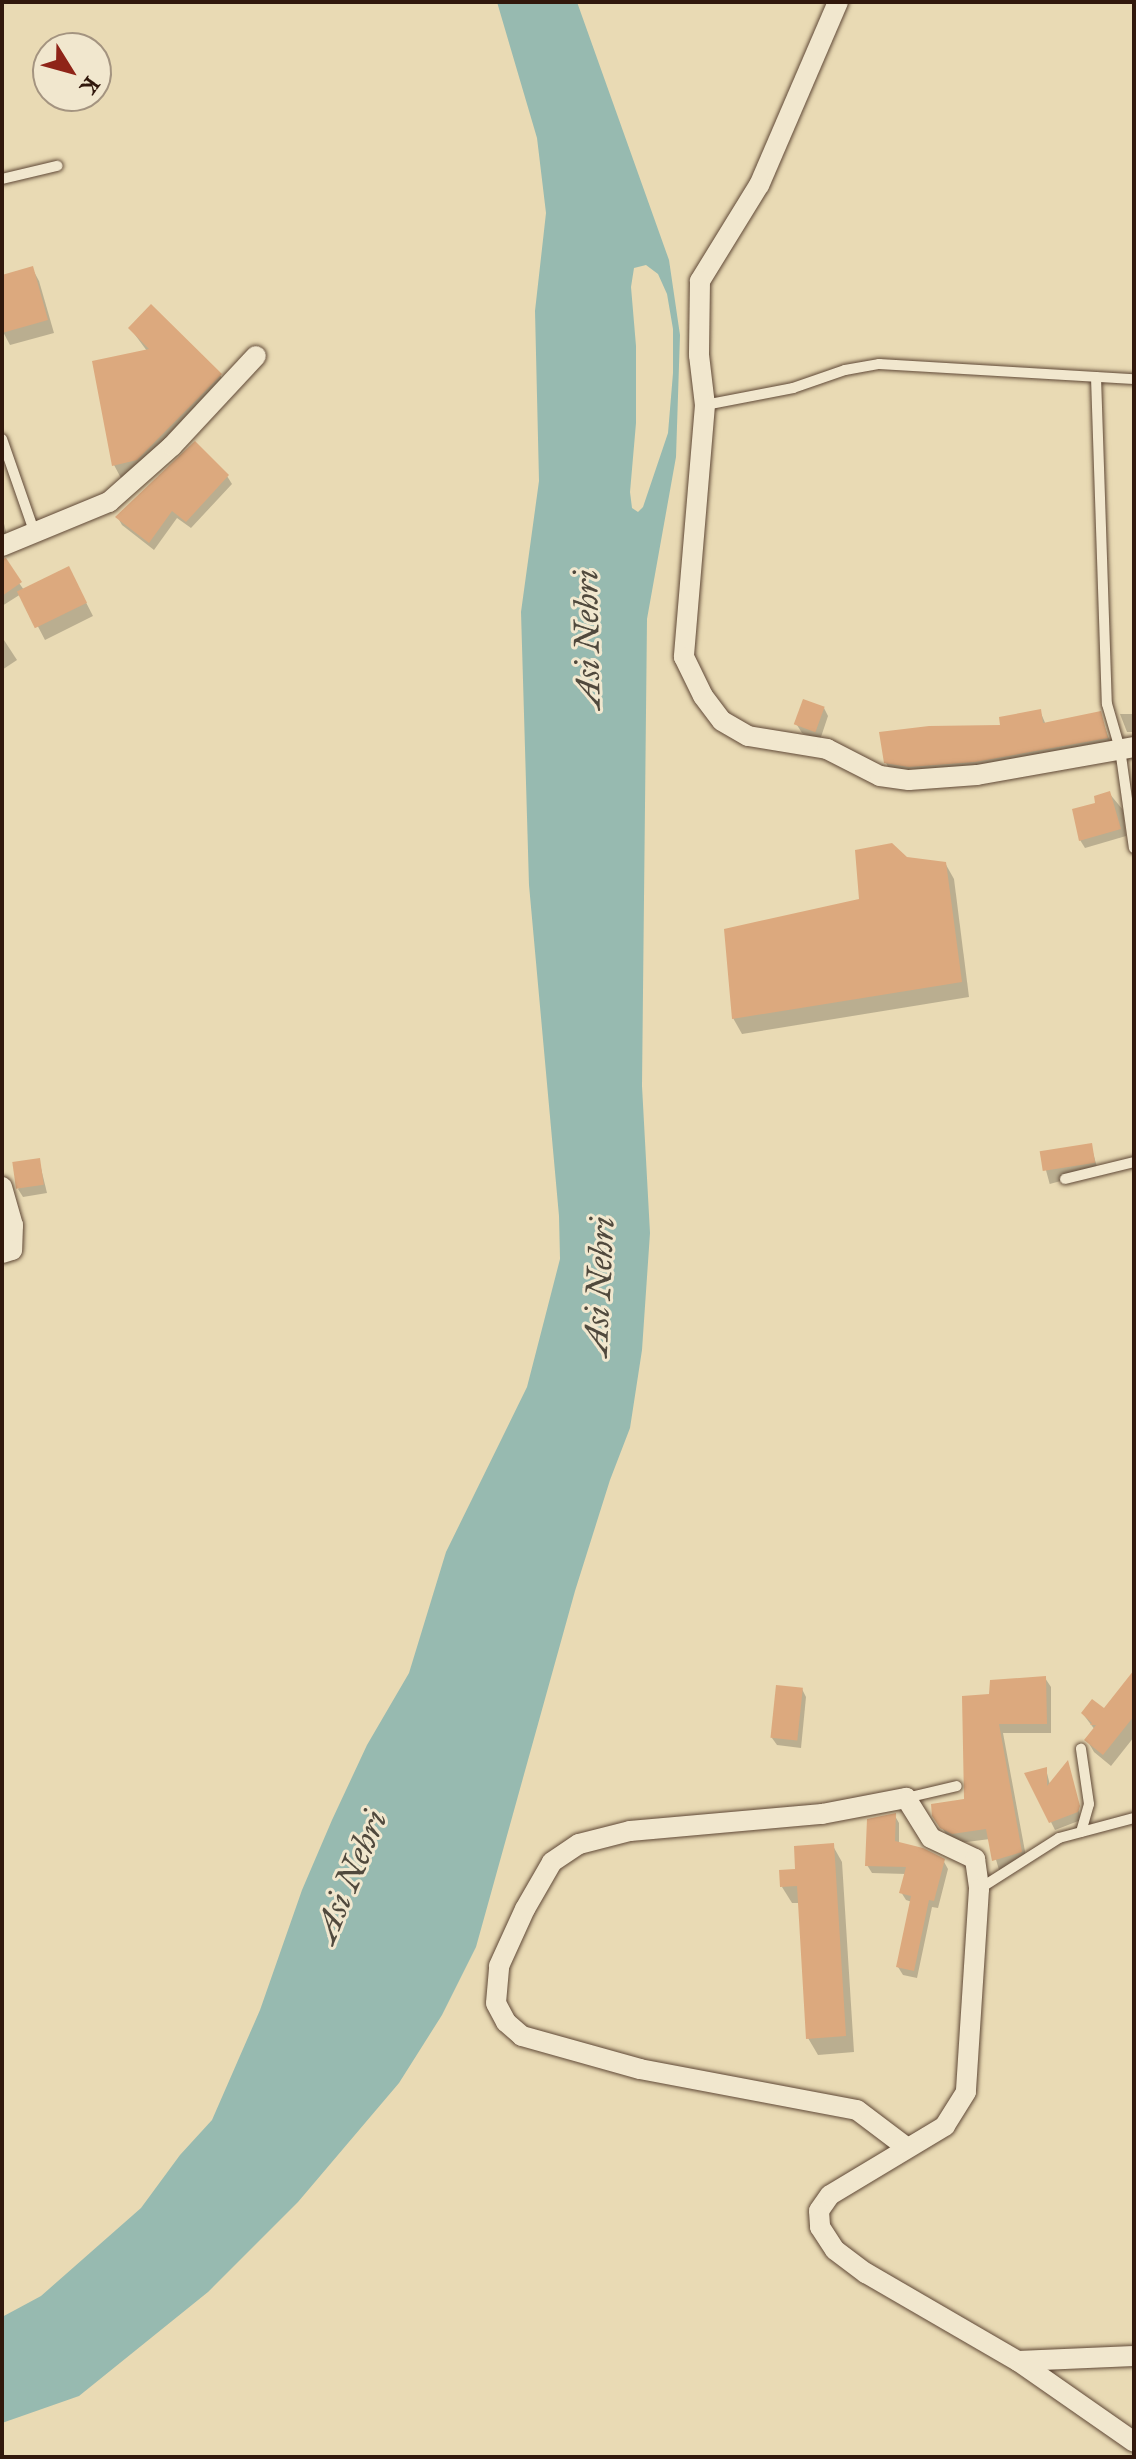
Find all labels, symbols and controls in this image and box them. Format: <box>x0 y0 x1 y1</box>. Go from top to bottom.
north arrow <box>32 32 112 112</box>
text: K <box>74 71 105 100</box>
water label: Asi Nehri <box>565 569 609 709</box>
water label: Asi Nehri <box>575 1216 623 1356</box>
water label: Asi Nehri <box>304 1804 396 1948</box>

